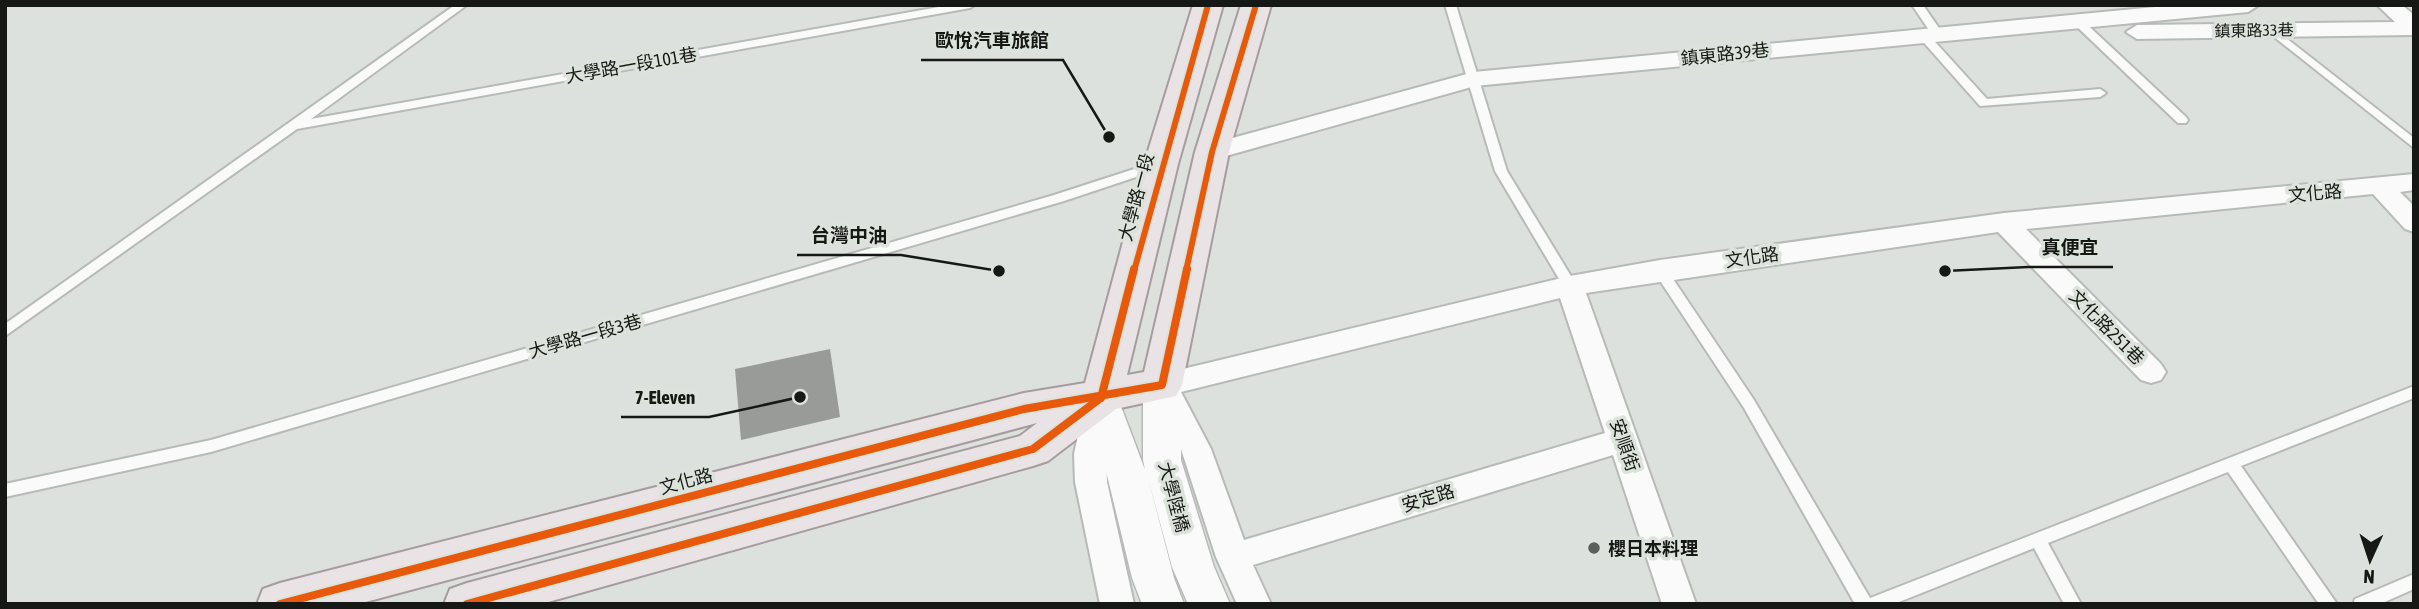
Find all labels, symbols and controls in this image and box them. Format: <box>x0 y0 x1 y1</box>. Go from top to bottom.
callout: 歐悅汽車旅館 <box>921 20 1063 60</box>
street label: 鎮東路33巷 <box>2214 20 2294 40</box>
text: 歐悅汽車旅館 <box>935 29 1049 51</box>
street label: 鎮東路39巷 <box>1680 39 1770 69</box>
street label: 大學路一段101巷 <box>563 43 699 87</box>
street label: 大學路一段 <box>1114 151 1158 243</box>
street label: 文化路 <box>2287 180 2343 206</box>
callout: 台灣中油 <box>797 215 901 255</box>
text: 台灣中油 <box>811 224 887 246</box>
callout: 真便宜 <box>2028 227 2113 267</box>
text: 真便宜 <box>2041 236 2099 258</box>
street label: 文化路 <box>1724 243 1780 271</box>
street label: 文化路251巷 <box>2065 285 2149 369</box>
street label: 大學路一段3巷 <box>526 310 644 362</box>
callout: 7-Eleven <box>621 377 709 417</box>
text: 7-Eleven <box>635 386 695 408</box>
street label: 安順街 <box>1606 416 1644 474</box>
street label: 大學陸橋 <box>1155 460 1193 534</box>
street label: 文化路 <box>657 464 715 498</box>
street label: 安定路 <box>1399 480 1457 516</box>
north arrow <box>2335 525 2405 595</box>
place label: 櫻日本料理 <box>1608 538 1698 559</box>
marker: 櫻日本料理 <box>1586 540 1602 556</box>
text: N <box>2363 566 2375 588</box>

